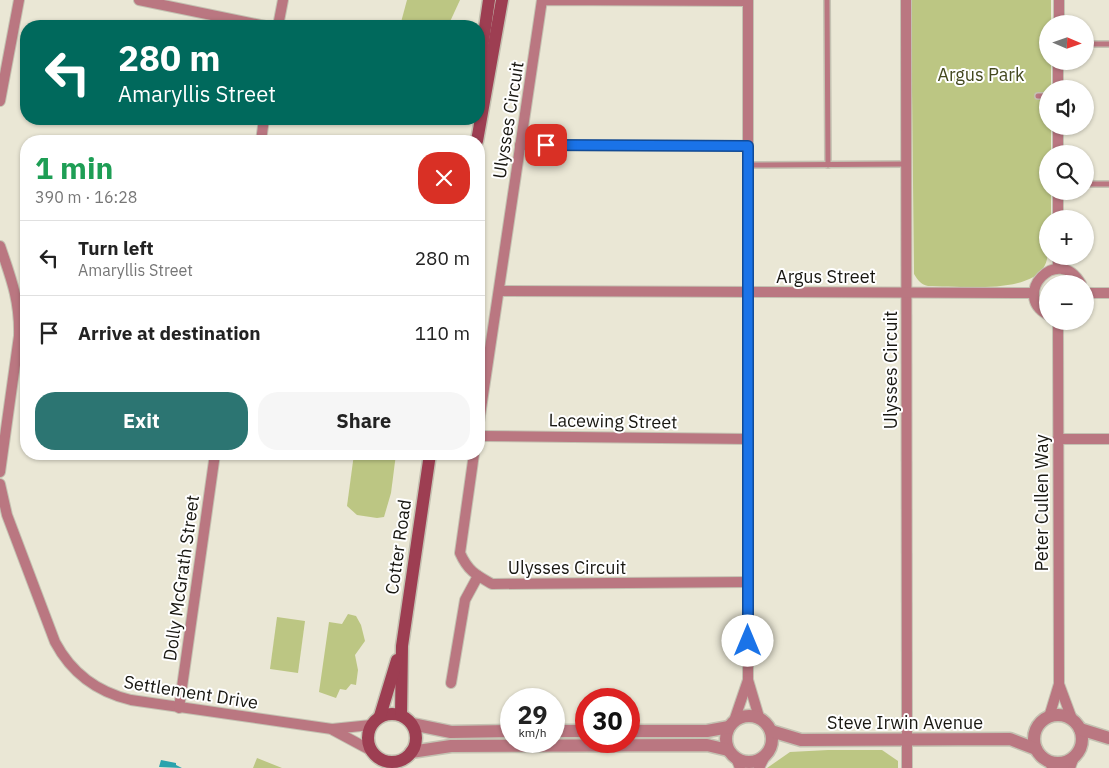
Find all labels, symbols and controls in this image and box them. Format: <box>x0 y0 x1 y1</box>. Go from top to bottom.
north arrow <box>1039 15 1094 70</box>
map controls <box>1039 15 1094 330</box>
text: 280 m <box>118 35 221 81</box>
icon: left <box>35 40 100 105</box>
street label: Ulysses Circuit <box>487 60 529 180</box>
park label: Argus Park <box>938 63 1025 86</box>
text: Amaryllis Street <box>118 79 276 108</box>
button: sound <box>1039 80 1094 135</box>
pin <box>525 124 567 166</box>
icon: arrive <box>532 131 560 159</box>
button: search <box>1039 145 1094 200</box>
text: 1 min <box>35 148 113 187</box>
button: close <box>418 152 470 204</box>
text: 390 m · 16:28 <box>35 187 137 207</box>
button: + <box>1039 210 1094 265</box>
text: Turn left <box>78 236 154 260</box>
icon: left <box>35 244 63 272</box>
text: 280 m <box>415 246 470 270</box>
text: Amaryllis Street <box>78 260 193 280</box>
street label: Argus Street <box>776 265 876 288</box>
button: − <box>1039 275 1094 330</box>
street label: Ulysses Circuit <box>879 311 902 429</box>
icon: arrive <box>35 319 63 347</box>
text: Arrive at destination <box>78 321 261 345</box>
text: 110 m <box>415 321 470 345</box>
button: Exit <box>35 392 248 450</box>
button: Share <box>258 392 470 450</box>
street label: Lacewing Street <box>548 408 678 434</box>
street label: Peter Cullen Way <box>1030 434 1053 572</box>
street label: Dolly McGrath Street <box>158 494 204 662</box>
street label: Cotter Road <box>380 498 416 596</box>
street label: Ulysses Circuit <box>508 556 626 579</box>
position arrow <box>721 614 773 666</box>
street label: Settlement Drive <box>122 670 260 714</box>
speed limit sign: 30 <box>575 688 640 753</box>
text: 29 <box>517 698 548 731</box>
street label: Steve Irwin Avenue <box>827 711 983 734</box>
text: km/h <box>518 725 547 740</box>

